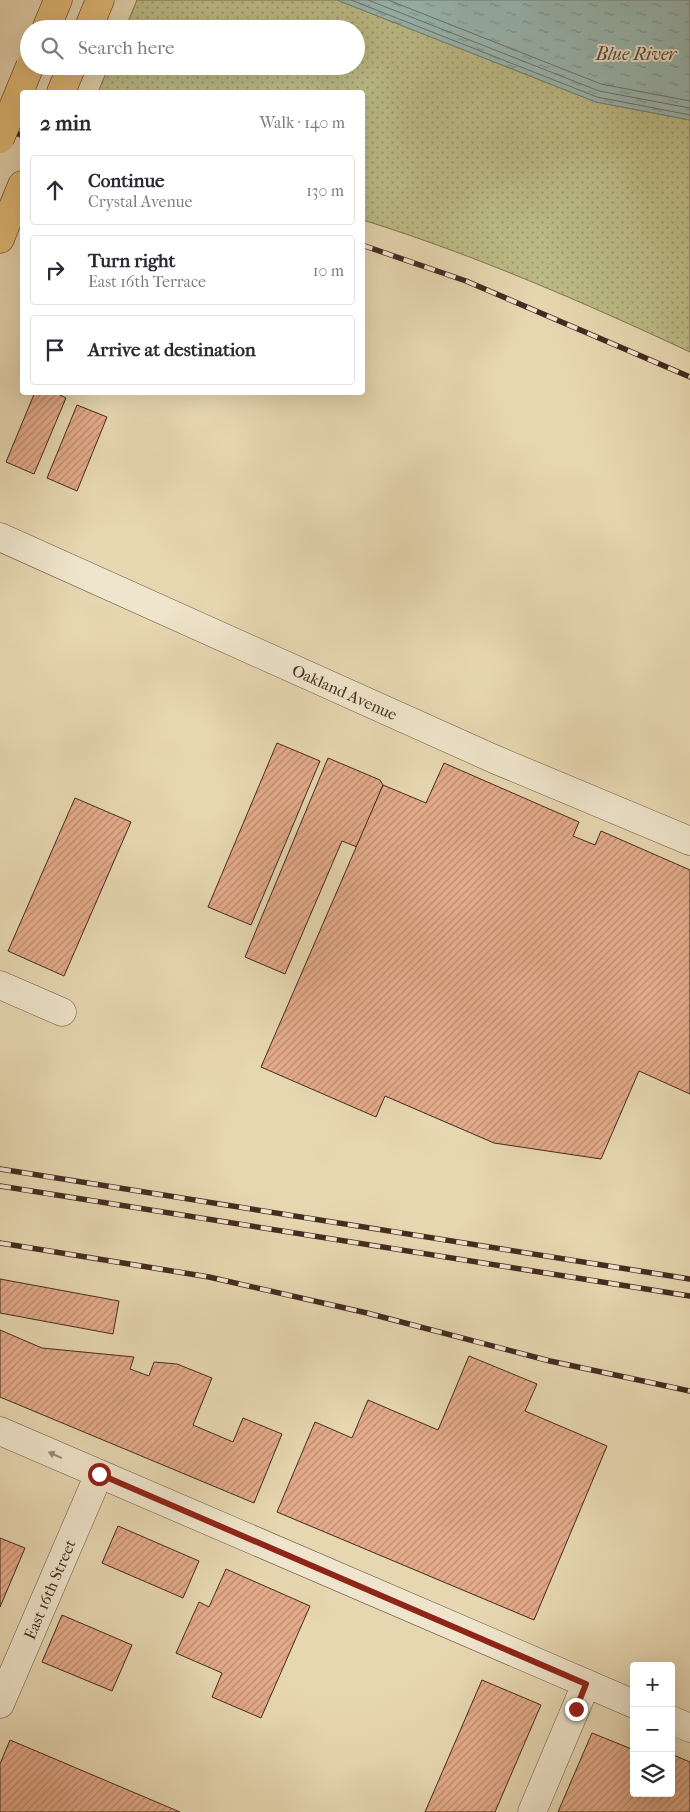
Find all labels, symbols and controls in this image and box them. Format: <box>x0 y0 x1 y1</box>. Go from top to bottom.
search box <box>20 20 365 75</box>
icon: search <box>38 34 66 62</box>
text: Search here <box>78 37 174 59</box>
water label: Blue River <box>595 44 678 65</box>
text: 2 min <box>40 111 91 135</box>
text: Walk · 140 m <box>260 113 345 132</box>
text: Continue <box>88 170 164 192</box>
icon: ahead <box>41 176 69 204</box>
text: 130 m <box>306 181 344 200</box>
text: Crystal Avenue <box>88 192 193 211</box>
text: Turn right <box>88 250 175 272</box>
icon: right <box>41 256 69 284</box>
text: 10 m <box>313 261 344 280</box>
text: East 16th Terrace <box>88 272 206 291</box>
icon: arrive <box>41 336 69 364</box>
text: Arrive at destination <box>88 339 256 361</box>
street label: Oakland Avenue <box>289 660 400 724</box>
one-way arrow <box>48 1450 62 1458</box>
route start <box>88 1463 111 1486</box>
street label: East 16th Street <box>20 1536 79 1642</box>
map controls <box>630 1662 675 1797</box>
button: + <box>630 1662 675 1707</box>
route end <box>565 1698 588 1721</box>
button: − <box>630 1707 675 1752</box>
button: layers <box>630 1752 675 1797</box>

